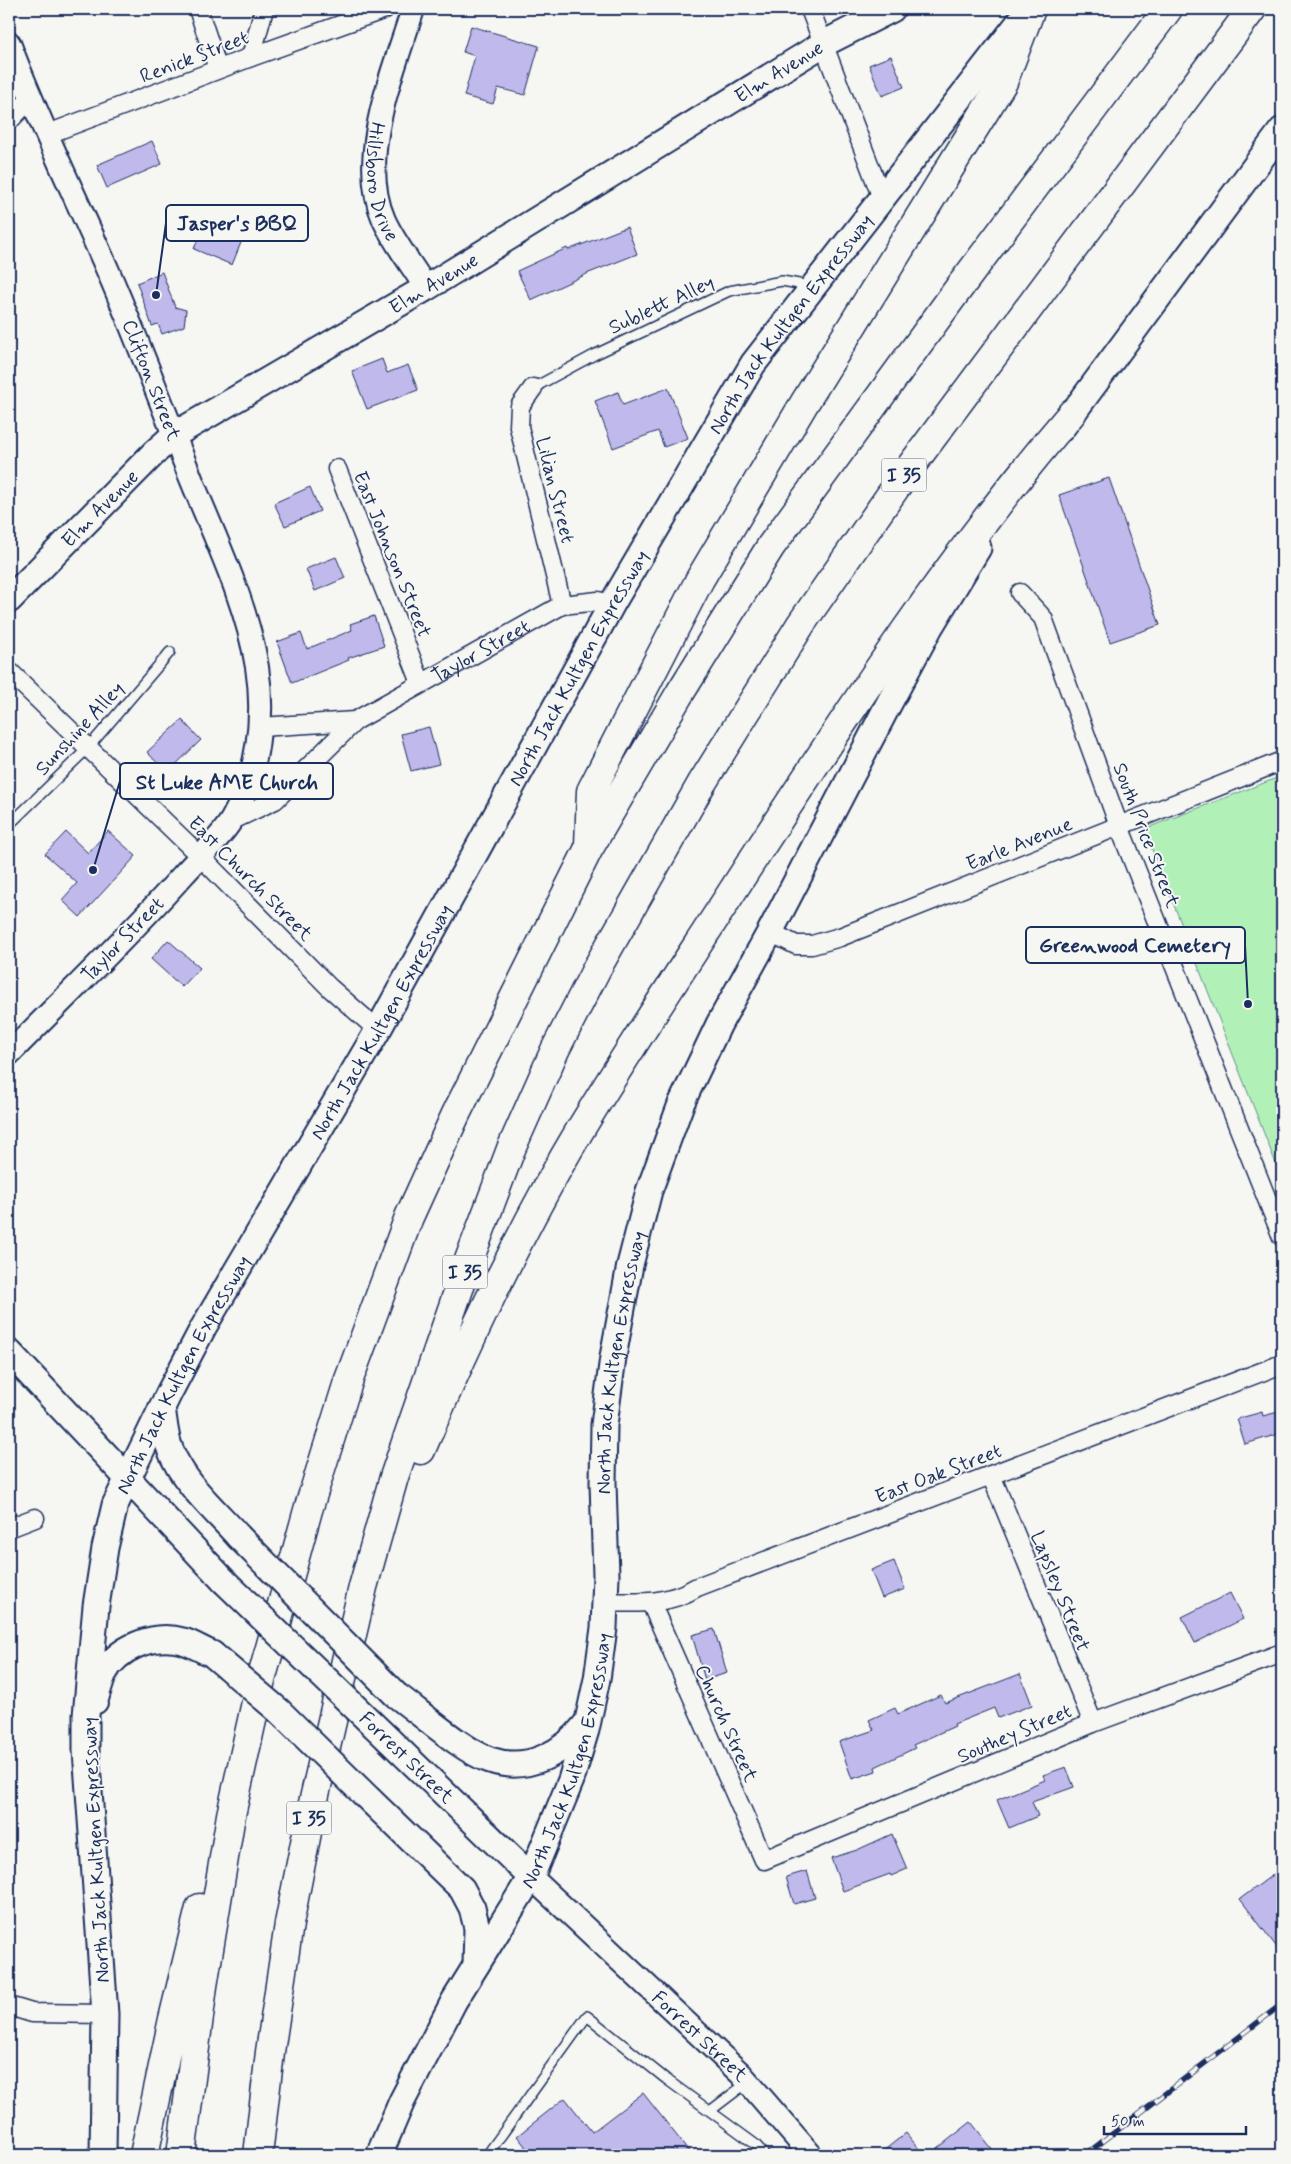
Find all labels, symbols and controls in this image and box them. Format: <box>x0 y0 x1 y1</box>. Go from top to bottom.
street label: Renick Street <box>136 24 253 91</box>
street label: Elm Avenue <box>730 35 829 110</box>
street label: Hillsboro Drive <box>359 120 405 247</box>
callout: Jasper's BBQ <box>166 205 308 241</box>
street label: North Jack Kultgen Expressway <box>703 209 880 440</box>
text: Jasper's BBQ <box>177 210 297 238</box>
street label: Elm Avenue <box>385 247 484 322</box>
street label: Sublett Alley <box>604 269 719 342</box>
street label: Clifton Street <box>115 316 187 445</box>
street label: Lilian Street <box>528 434 581 546</box>
road number: I 35 <box>882 458 926 492</box>
street label: Elm Avenue <box>56 464 145 554</box>
street label: East Johnson Street <box>346 467 437 642</box>
street label: North Jack Kultgen Expressway <box>503 545 656 791</box>
street label: Taylor Street <box>427 614 535 690</box>
street label: Sunshine Alley <box>30 676 131 782</box>
street label: South Price Street <box>1106 759 1186 912</box>
callout: St Luke AME Church <box>120 763 333 799</box>
text: St Luke AME Church <box>136 769 319 797</box>
street label: East Church Street <box>181 811 319 948</box>
street label: Earle Avenue <box>962 811 1077 878</box>
street label: Taylor Street <box>75 891 171 989</box>
street label: North Jack Kultgen Expressway <box>305 900 459 1145</box>
callout: Greenwood Cemetery <box>1026 927 1245 963</box>
text: Greenwood Cemetery <box>1039 932 1231 960</box>
street label: North Jack Kultgen Expressway <box>591 1228 653 1495</box>
street label: North Jack Kultgen Expressway <box>110 1251 258 1499</box>
road number: I 35 <box>442 1256 488 1288</box>
street label: East Oak Street <box>871 1438 1006 1511</box>
street label: Lapsley Street <box>1023 1527 1096 1656</box>
street label: North Jack Kultgen Expressway <box>515 1631 618 1894</box>
street label: Church Street <box>688 1661 764 1787</box>
street label: Southey Street <box>953 1698 1076 1771</box>
street label: Forrest Street <box>353 1706 459 1810</box>
street label: North Jack Kultgen Expressway <box>76 1716 117 1984</box>
road number: I 35 <box>286 1802 332 1835</box>
street label: Forrest Street <box>645 1985 753 2089</box>
scale bar <box>1104 2104 1246 2136</box>
text: 50 m <box>1111 2112 1145 2132</box>

